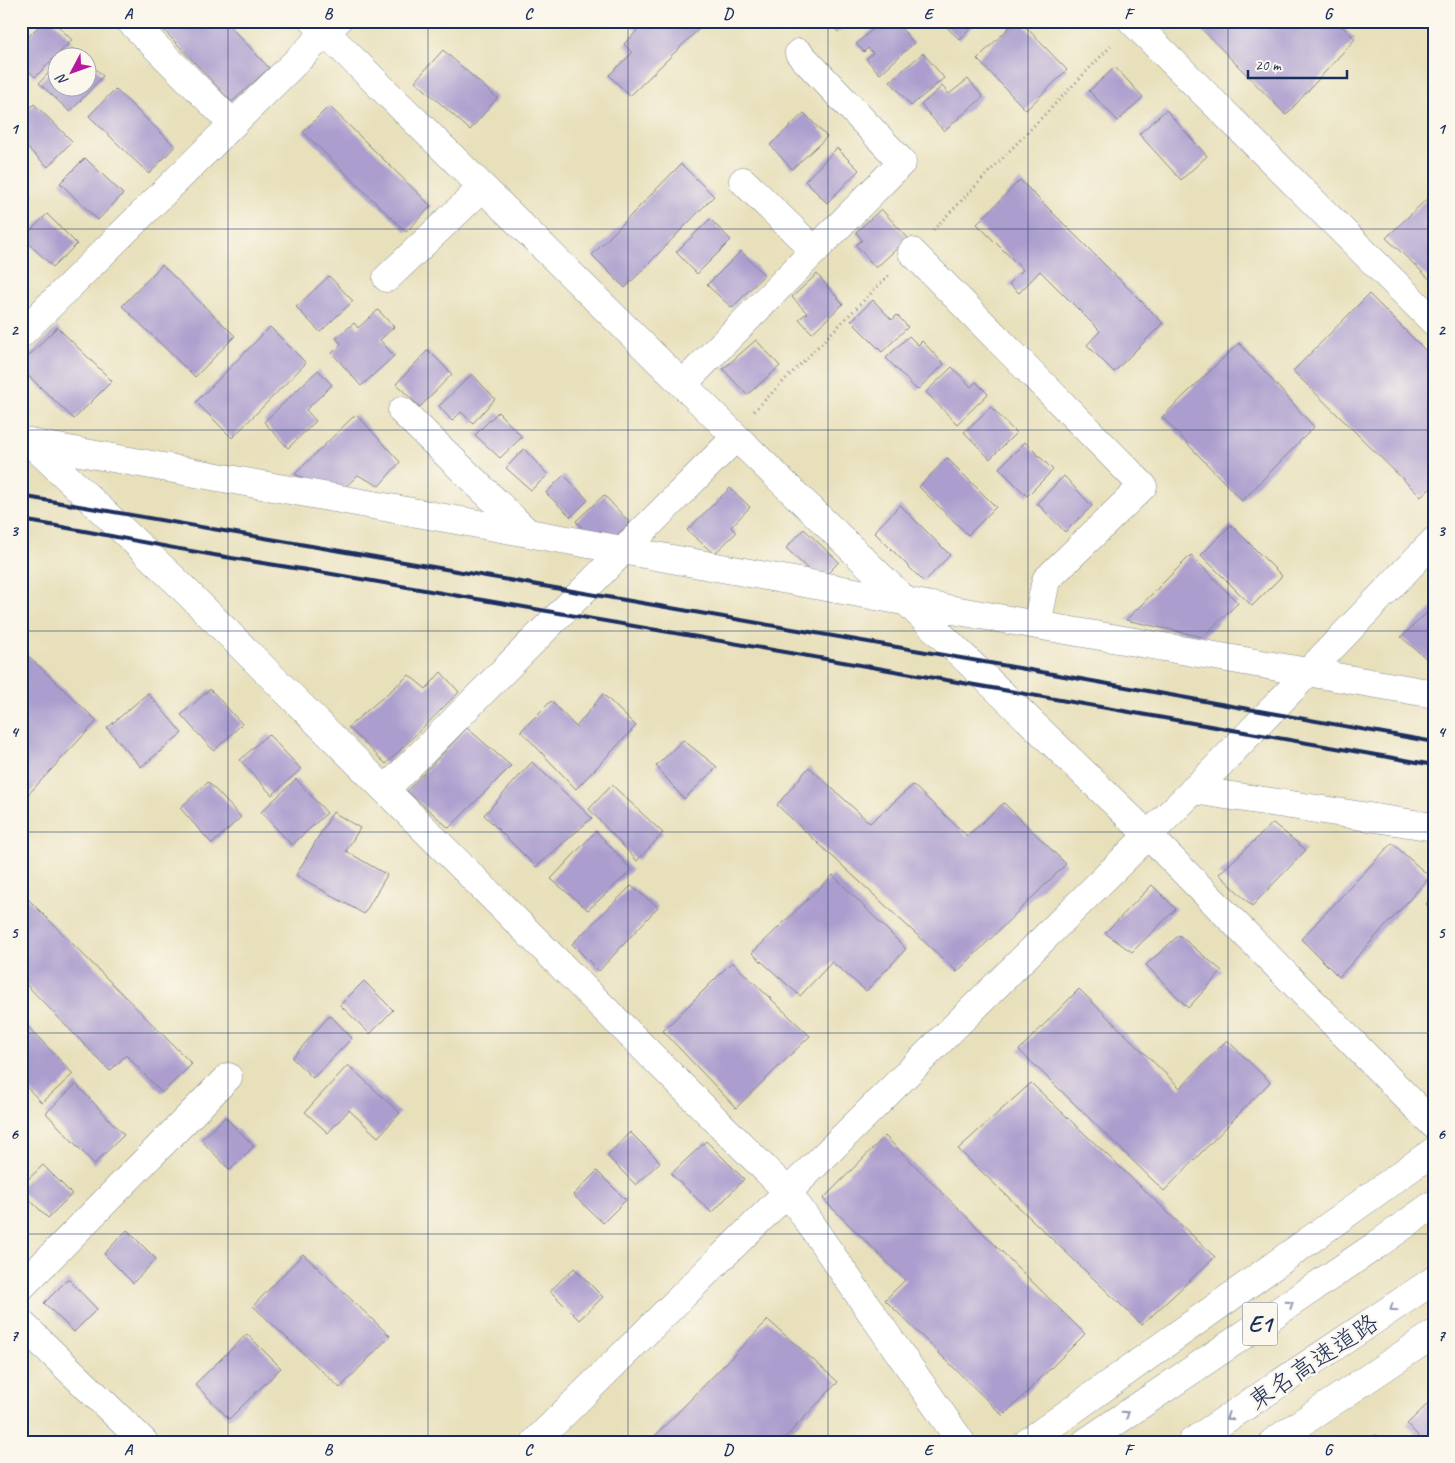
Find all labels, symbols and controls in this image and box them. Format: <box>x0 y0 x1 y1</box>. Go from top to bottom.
text: A <box>124 4 134 24</box>
text: B <box>324 4 334 24</box>
text: C <box>524 4 534 24</box>
text: D <box>723 4 734 24</box>
text: E <box>924 4 935 24</box>
text: F <box>1124 4 1135 24</box>
text: G <box>1324 4 1334 24</box>
north arrow <box>48 48 98 98</box>
scale bar <box>1248 48 1346 80</box>
text: 20 m <box>1255 56 1282 75</box>
text: N <box>52 70 72 89</box>
text: 1 <box>10 119 19 139</box>
text: 1 <box>1437 119 1446 139</box>
text: 2 <box>10 320 19 340</box>
text: 2 <box>1437 320 1446 340</box>
text: 3 <box>10 521 19 541</box>
text: 3 <box>1437 521 1446 541</box>
text: 4 <box>10 722 19 742</box>
text: 4 <box>1437 722 1446 742</box>
text: 5 <box>11 923 20 943</box>
text: 5 <box>1438 923 1447 943</box>
text: 6 <box>10 1124 19 1144</box>
text: 6 <box>1437 1124 1446 1144</box>
one-way arrow <box>1284 1301 1294 1310</box>
road number: E1 <box>1242 1302 1278 1346</box>
one-way arrow <box>1390 1302 1399 1311</box>
street label: 東名高速道路 <box>1242 1307 1385 1417</box>
text: 7 <box>10 1326 19 1346</box>
text: 7 <box>1437 1326 1446 1346</box>
one-way arrow <box>1121 1411 1130 1421</box>
one-way arrow <box>1225 1411 1235 1420</box>
text: A <box>124 1440 134 1460</box>
text: B <box>324 1440 334 1460</box>
text: C <box>524 1440 534 1460</box>
text: D <box>723 1440 734 1460</box>
text: E <box>924 1440 935 1460</box>
text: F <box>1124 1440 1135 1460</box>
text: G <box>1324 1440 1334 1460</box>

